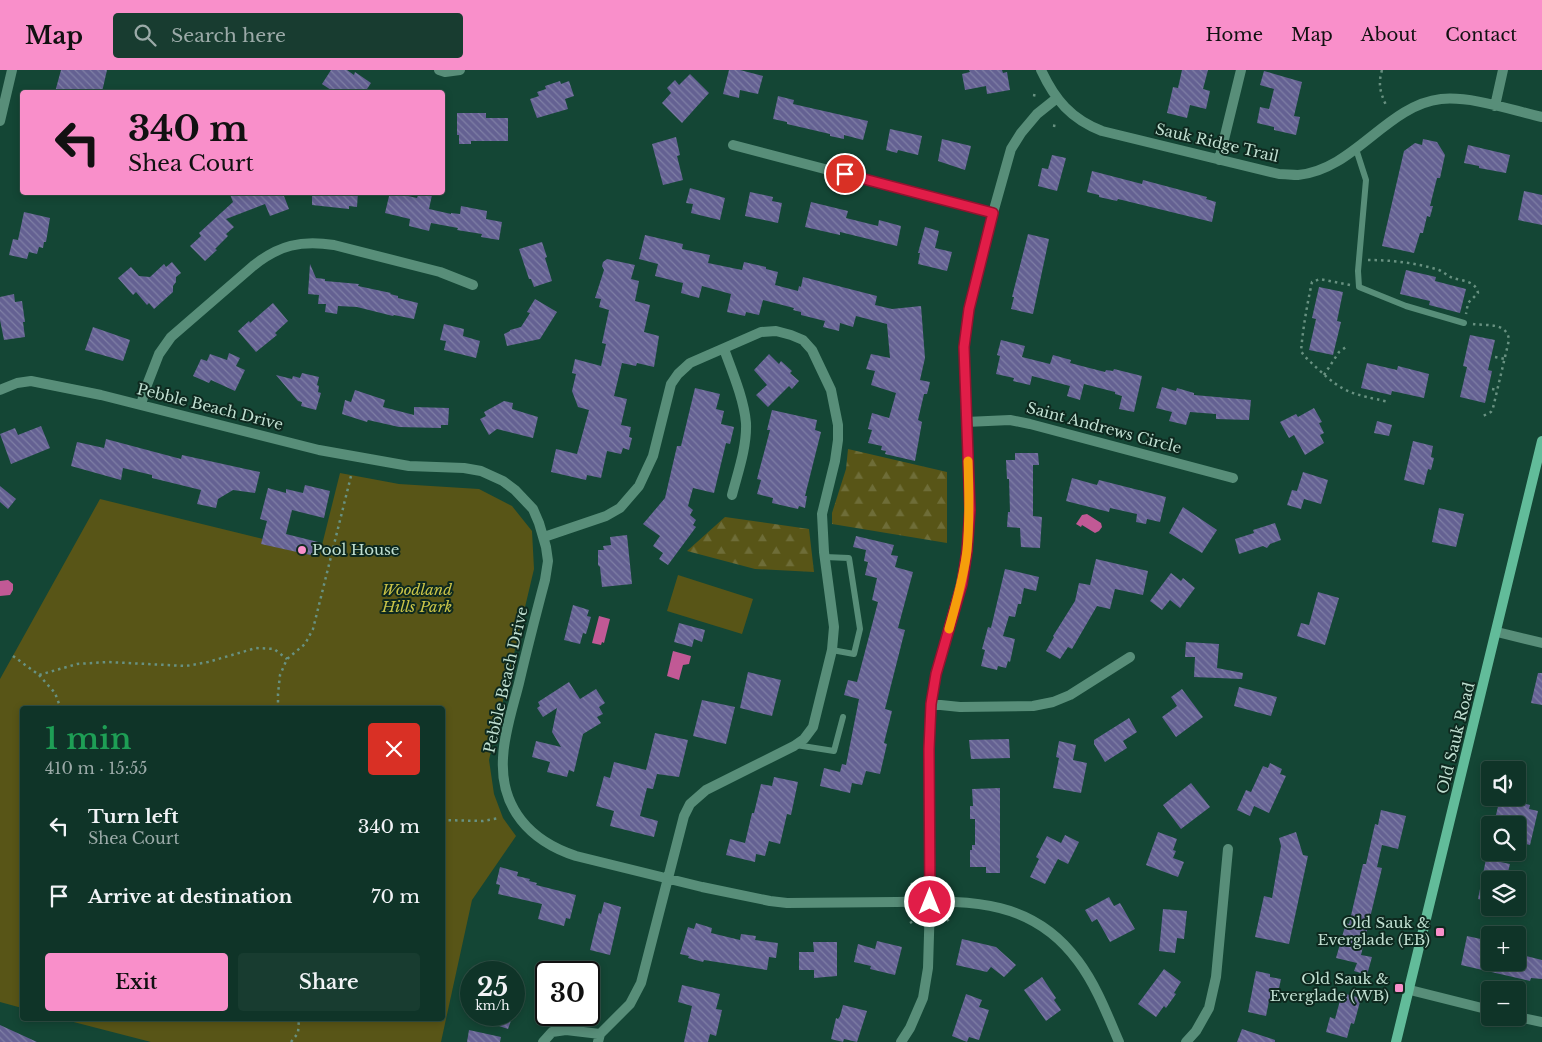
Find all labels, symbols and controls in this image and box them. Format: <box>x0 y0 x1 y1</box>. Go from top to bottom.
search box <box>113 13 463 58</box>
text: Map <box>25 21 83 50</box>
icon: search <box>131 21 159 49</box>
text: Search here <box>171 24 286 47</box>
text: Home <box>1205 24 1263 46</box>
text: Map <box>1291 24 1333 46</box>
text: About <box>1361 24 1417 46</box>
text: Contact <box>1445 24 1517 46</box>
text: 340 m <box>128 107 248 150</box>
icon: left <box>45 110 110 175</box>
street label: Sauk Ridge Trail <box>1153 119 1281 166</box>
text: Shea Court <box>128 150 254 177</box>
pin <box>824 153 866 195</box>
icon: arrive <box>831 160 859 188</box>
street label: Pebble Beach Drive <box>135 379 285 434</box>
street label: Saint Andrews Circle <box>1025 398 1184 457</box>
place label: Pool House <box>312 540 399 559</box>
marker: Pool House <box>296 544 308 556</box>
park label: Woodland Hills Park <box>381 580 452 616</box>
street label: Pebble Beach Drive <box>479 605 532 755</box>
street label: Old Sauk Road <box>1432 680 1479 796</box>
text: 1 min <box>45 720 131 757</box>
button: close <box>368 723 420 775</box>
text: 410 m · 15:55 <box>45 758 147 778</box>
map controls <box>1481 761 1526 1026</box>
button: sound <box>1481 761 1526 806</box>
text: Turn left <box>88 805 179 828</box>
icon: left <box>45 812 73 840</box>
text: 340 m <box>358 815 420 838</box>
button: search <box>1481 816 1526 861</box>
text: Shea Court <box>88 828 179 848</box>
button: layers <box>1481 871 1526 916</box>
position arrow <box>903 875 955 927</box>
icon: arrive <box>45 882 73 910</box>
text: Arrive at destination <box>88 885 292 908</box>
text: 70 m <box>371 885 420 908</box>
place label: Old Sauk & Everglade (EB) <box>1318 913 1430 949</box>
marker: Old Sauk & Everglade (EB) <box>1434 926 1446 938</box>
button: + <box>1481 926 1526 971</box>
button: Exit <box>45 953 228 1011</box>
button: Share <box>238 953 420 1011</box>
speed limit sign: 30 <box>535 961 600 1026</box>
place label: Old Sauk & Everglade (WB) <box>1270 969 1389 1005</box>
text: 25 <box>477 972 508 1003</box>
button: − <box>1481 981 1526 1026</box>
marker: Old Sauk & Everglade (WB) <box>1393 982 1405 994</box>
text: km/h <box>475 998 510 1013</box>

